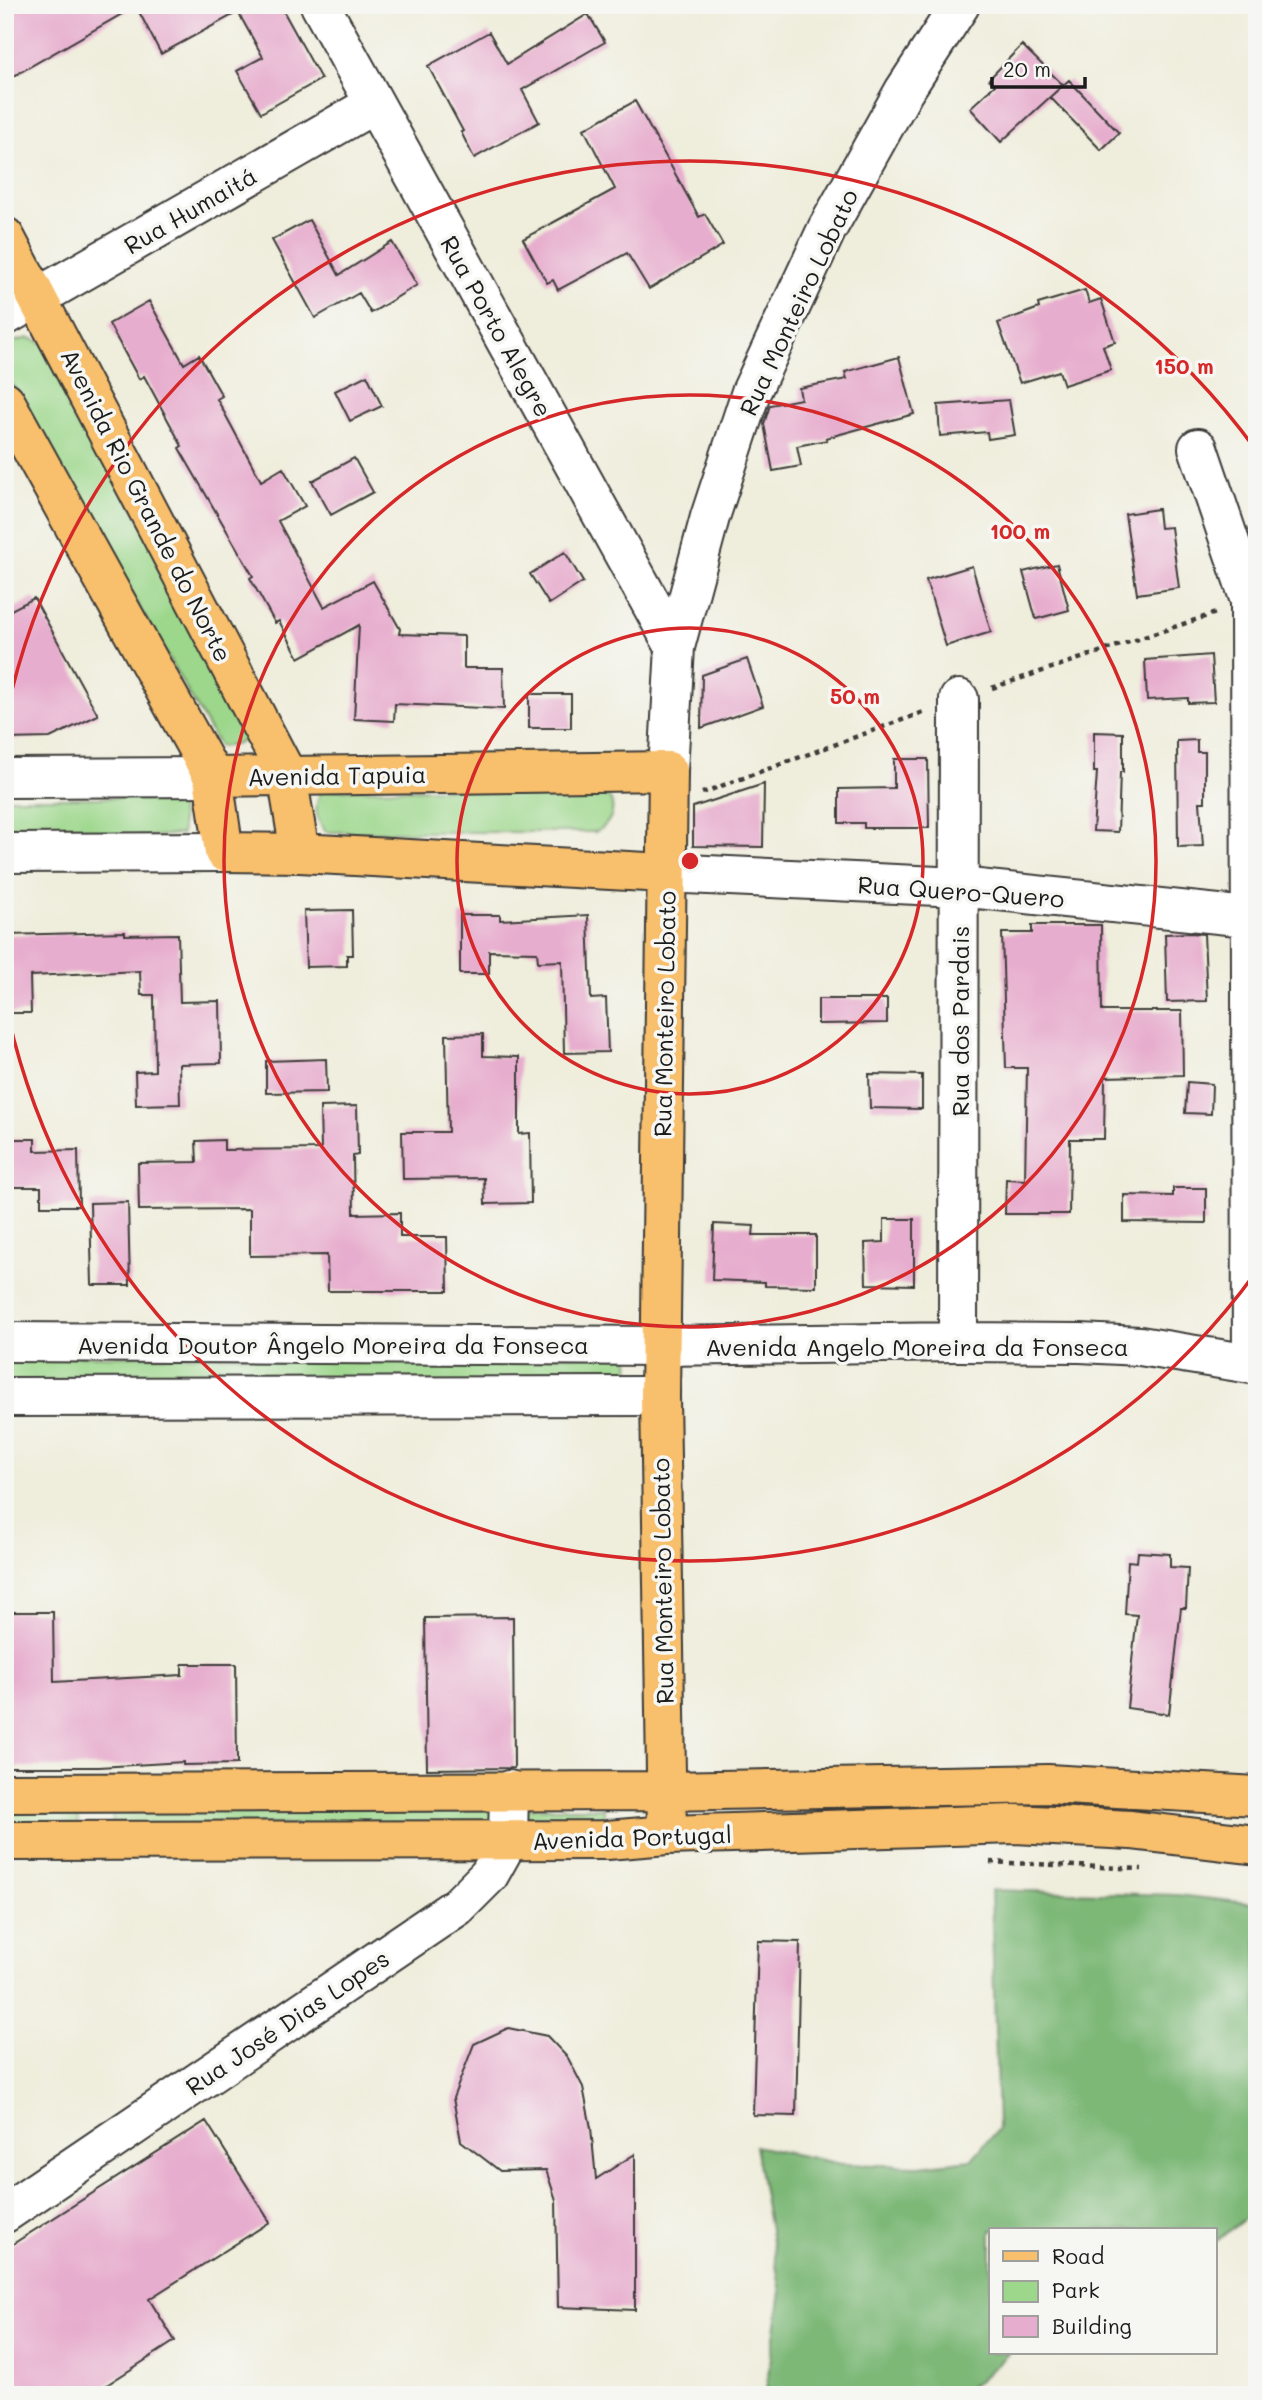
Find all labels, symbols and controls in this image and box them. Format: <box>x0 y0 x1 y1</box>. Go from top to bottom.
scale bar <box>992 46 1085 90</box>
text: 20 m <box>1003 55 1051 82</box>
street label: Rua Humaitá <box>118 159 262 261</box>
street label: Rua Monteiro Lobato <box>732 184 864 420</box>
street label: Rua Porto Alegre <box>434 230 560 422</box>
street label: Avenida Rio Grande do Norte <box>54 343 240 667</box>
text: 150 m <box>1154 352 1214 379</box>
text: 100 m <box>990 517 1050 544</box>
text: 50 m <box>830 682 880 709</box>
street label: Avenida Tapuia <box>247 758 427 792</box>
centre of rings <box>678 849 702 873</box>
street label: Rua Quero-Quero <box>857 868 1065 914</box>
street label: Rua Monteiro Lobato <box>646 891 682 1137</box>
street label: Rua dos Pardais <box>944 926 975 1116</box>
street label: Avenida Doutor Ângelo Moreira da Fonseca <box>77 1329 589 1360</box>
street label: Avenida Angelo Moreira da Fonseca <box>705 1331 1129 1362</box>
street label: Rua Monteiro Lobato <box>644 1458 680 1704</box>
street label: Avenida Portugal <box>532 1818 732 1856</box>
street label: Rua José Dias Lopes <box>179 1942 395 2102</box>
legend <box>989 2228 1216 2354</box>
text: Road <box>1052 2242 1104 2269</box>
text: Park <box>1052 2276 1100 2303</box>
text: Building <box>1052 2312 1132 2339</box>

